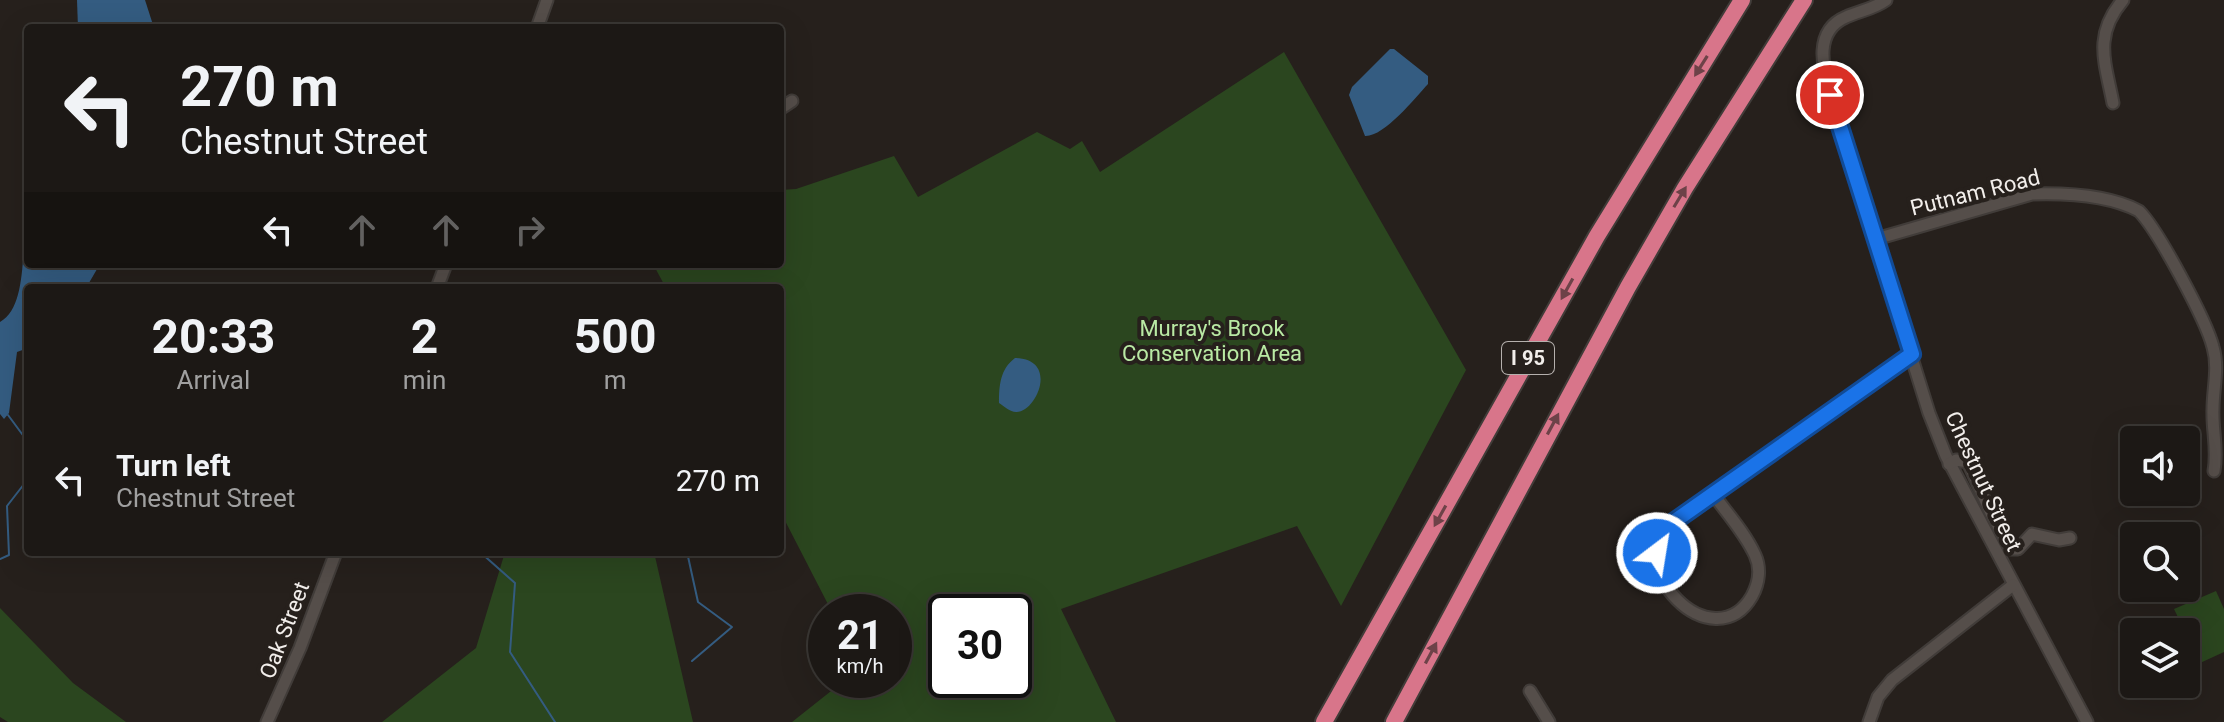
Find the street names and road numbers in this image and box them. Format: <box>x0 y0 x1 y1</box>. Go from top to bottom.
street label: Putnam Road <box>1908 164 2042 221</box>
road number: I 95 <box>1502 342 1554 374</box>
street label: Chestnut Street <box>1940 407 2027 555</box>
street label: Oak Street <box>255 578 314 682</box>

